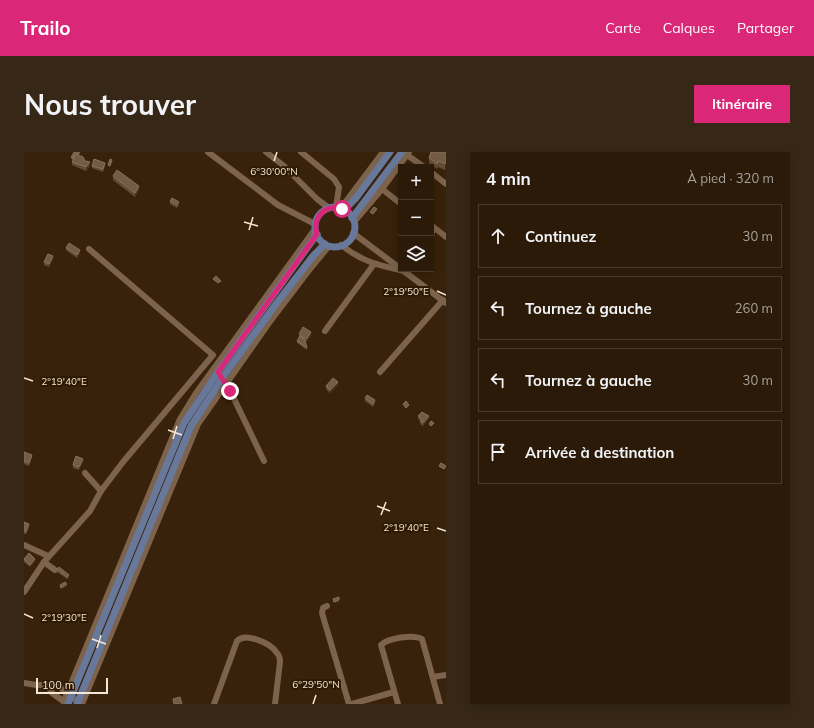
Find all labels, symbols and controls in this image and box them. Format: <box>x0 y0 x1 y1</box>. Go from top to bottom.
text: Trailo <box>20 16 71 40</box>
text: Carte <box>605 19 641 37</box>
text: Calques <box>663 19 715 37</box>
text: Partager <box>737 19 794 37</box>
button: Itinéraire <box>694 85 790 123</box>
text: Nous trouver <box>24 87 196 122</box>
map controls <box>398 164 434 272</box>
button: + <box>398 164 434 200</box>
text: 6°30'00"N <box>250 165 298 178</box>
text: 4 min <box>486 168 531 189</box>
text: À pied · 320 m <box>687 170 774 186</box>
route start <box>333 200 351 218</box>
button: − <box>398 200 434 236</box>
icon: ahead <box>487 225 509 247</box>
text: Continuez <box>525 227 596 246</box>
text: 30 m <box>743 228 773 244</box>
button: layers <box>398 236 434 272</box>
text: 2°19'50"E <box>383 285 429 298</box>
icon: left <box>487 297 509 319</box>
text: Tournez à gauche <box>525 299 652 318</box>
text: 260 m <box>735 300 773 316</box>
icon: left <box>487 369 509 391</box>
text: Tournez à gauche <box>525 371 652 390</box>
text: 30 m <box>743 372 773 388</box>
text: 2°19'40"E <box>41 375 87 388</box>
route end <box>221 382 239 400</box>
icon: arrive <box>487 441 509 463</box>
text: Arrivée à destination <box>525 443 674 462</box>
text: 2°19'40"E <box>383 521 429 534</box>
text: 2°19'30"E <box>41 611 87 624</box>
scale bar <box>36 676 108 695</box>
text: 100 m <box>42 678 74 692</box>
text: 6°29'50"N <box>292 678 340 691</box>

